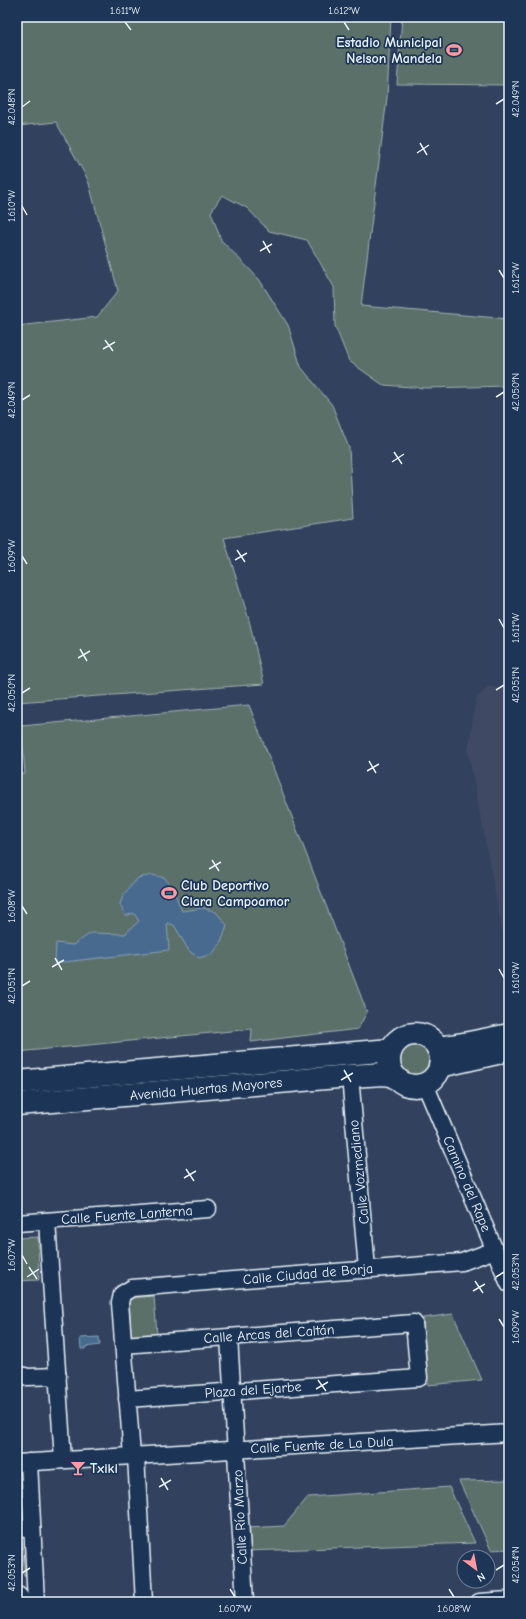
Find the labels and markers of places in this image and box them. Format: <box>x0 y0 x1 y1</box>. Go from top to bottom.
place label: Estadio Municipal Nelson Mandela <box>336 34 442 67</box>
sports icon: Estadio Municipal Nelson Mandela <box>445 41 463 59</box>
place label: Club Deportivo Clara Campoamor <box>181 877 290 910</box>
sports icon: Club Deportivo Clara Campoamor <box>160 884 178 902</box>
bar icon: Txiki <box>69 1459 87 1477</box>
place label: Txiki <box>90 1460 118 1477</box>

